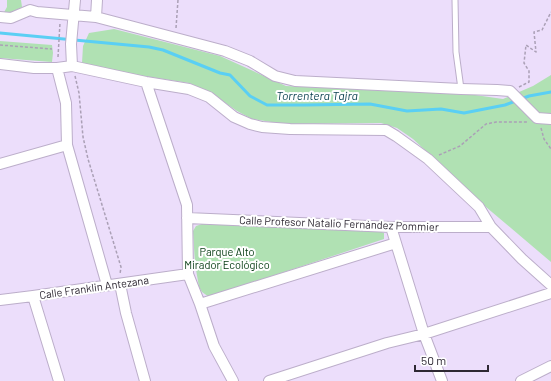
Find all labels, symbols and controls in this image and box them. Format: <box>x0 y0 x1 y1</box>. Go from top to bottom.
water label: Torrentera Tajra <box>276 88 358 102</box>
street label: Calle Profesor Natalio Fernández Pommier <box>239 213 439 233</box>
park label: Parque Alto Mirador Ecológico <box>184 245 270 271</box>
street label: Calle Franklin Antezana <box>38 273 150 301</box>
scale bar <box>415 347 488 373</box>
text: 50 m <box>421 353 446 367</box>

